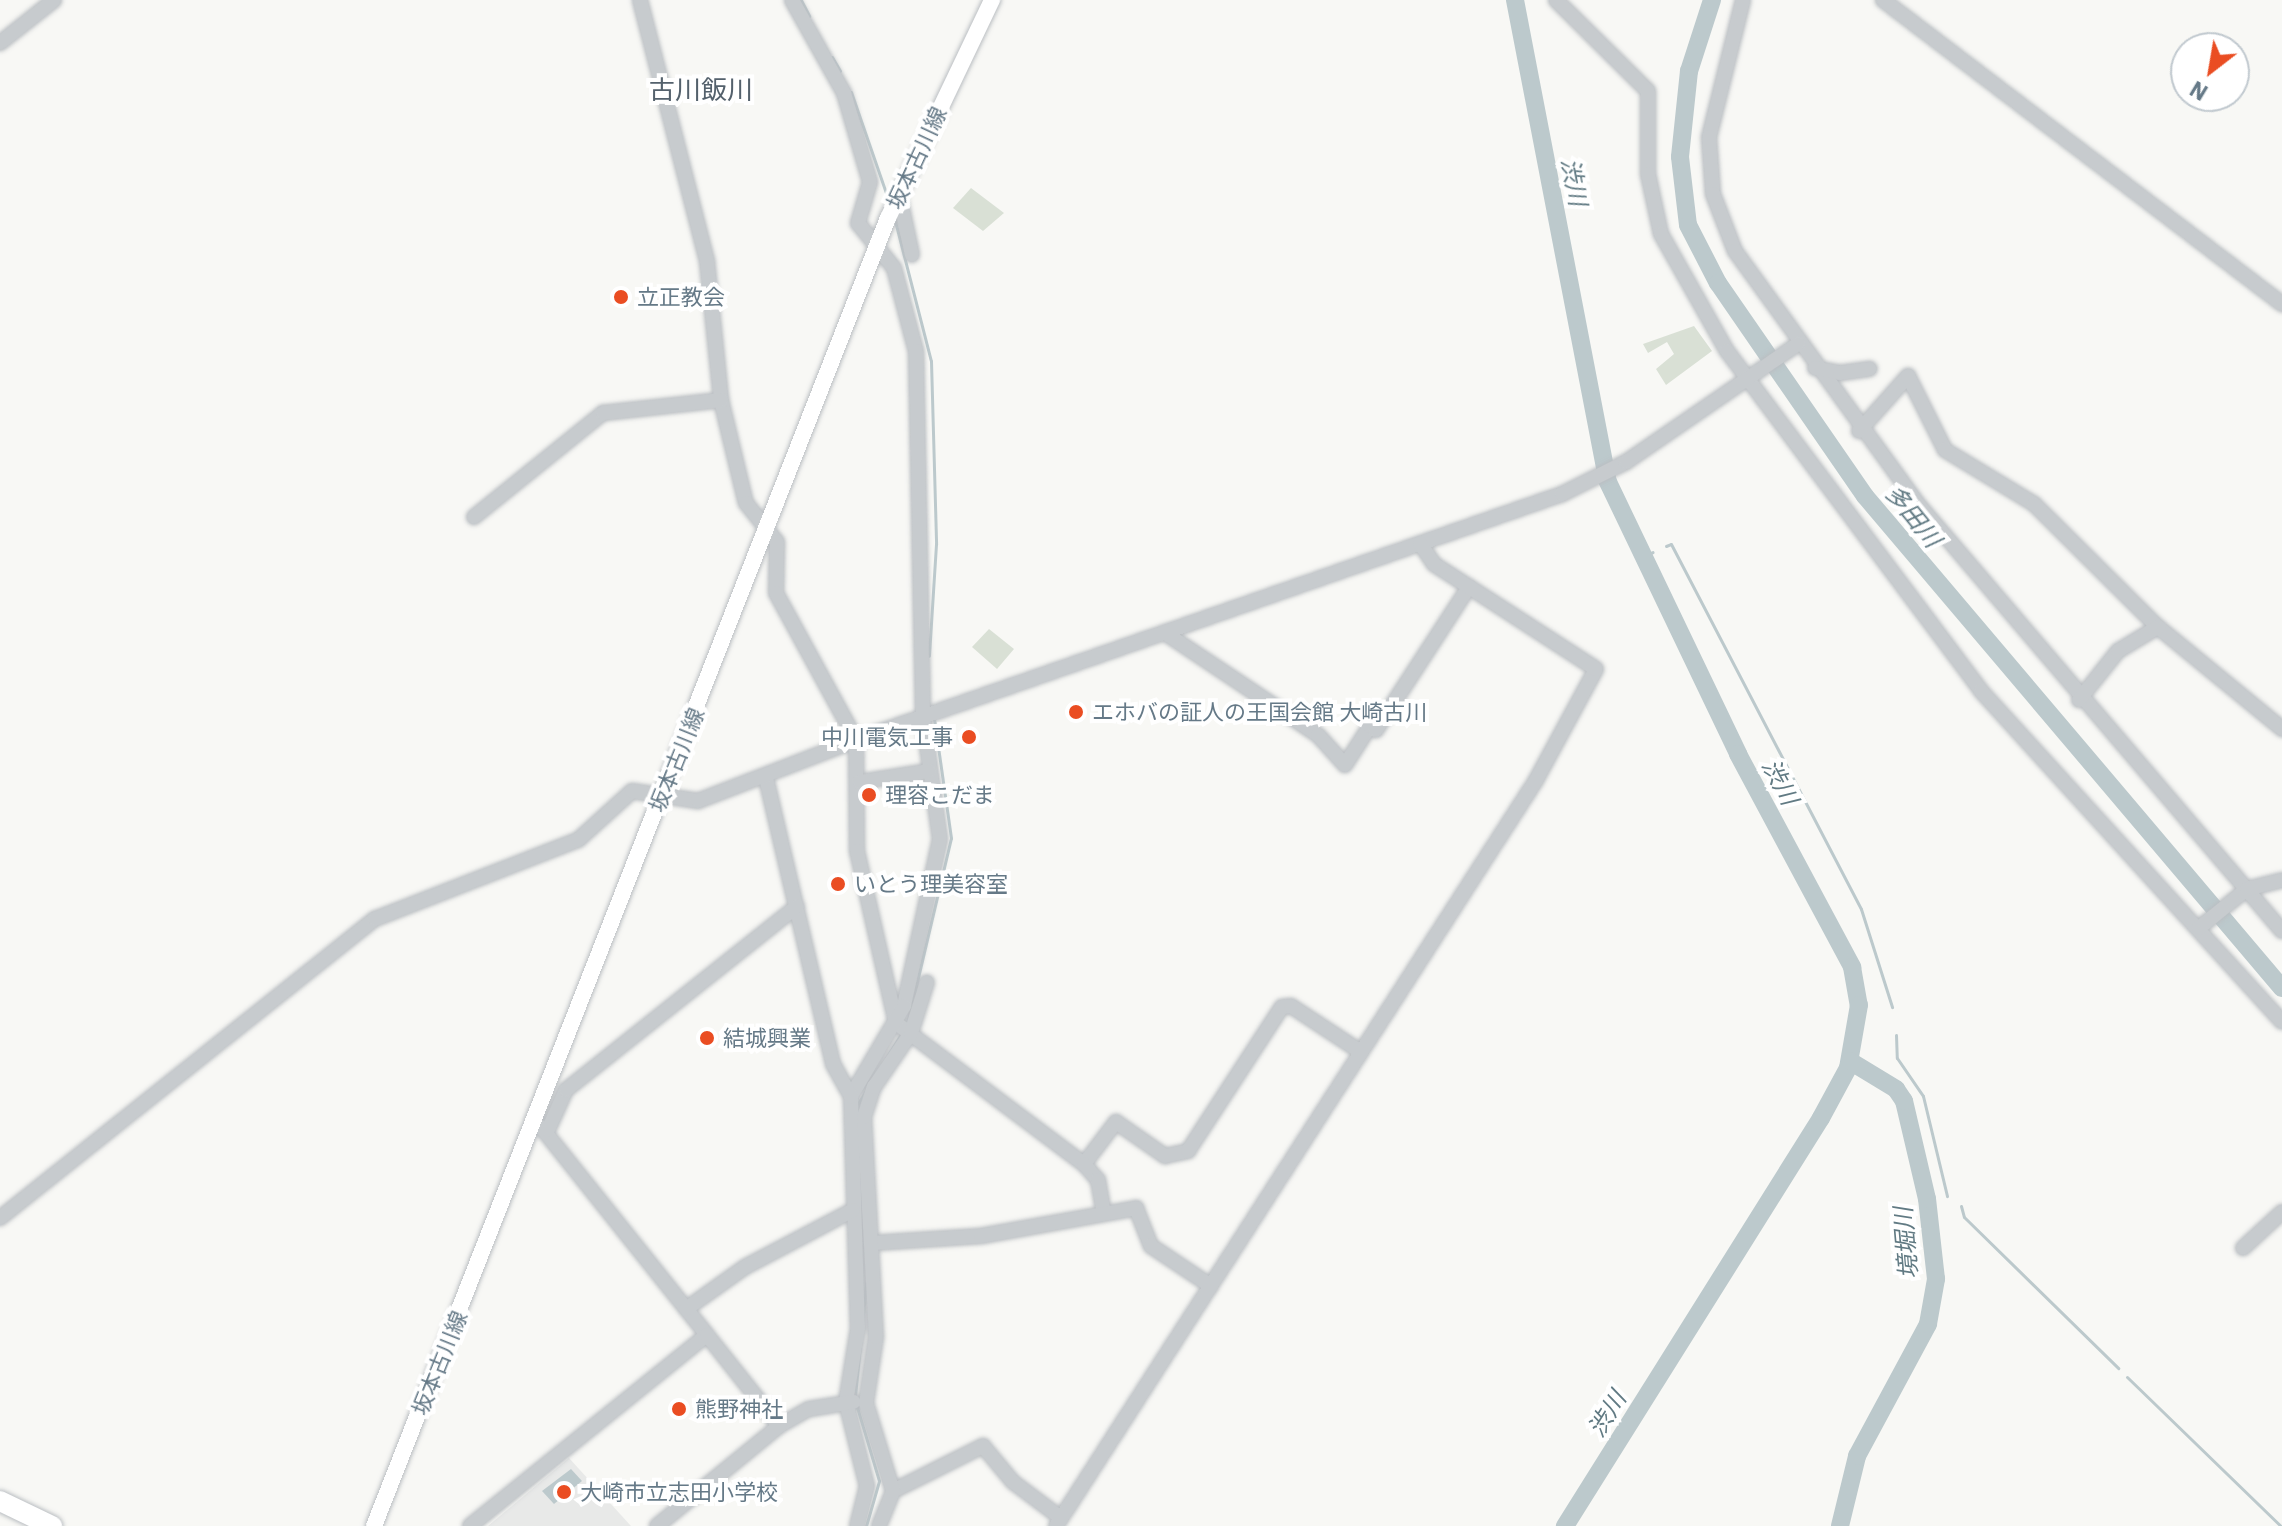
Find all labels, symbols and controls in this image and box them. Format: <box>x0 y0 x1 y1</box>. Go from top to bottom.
north arrow <box>2170 32 2250 112</box>
district label: 古川飯川 <box>649 74 753 106</box>
text: N <box>2184 75 2213 108</box>
street label: 坂本古川線 <box>881 103 951 213</box>
water label: 渋川 <box>1555 156 1593 208</box>
place label: 立正教会 <box>637 284 725 310</box>
marker: 立正教会 <box>612 288 630 306</box>
water label: 多田川 <box>1879 479 1947 553</box>
place label: エホバの証人の王国会館 大崎古川 <box>1092 699 1427 725</box>
marker: エホバの証人の王国会館 大崎古川 <box>1067 703 1085 721</box>
street label: 坂本古川線 <box>643 704 709 816</box>
place label: 中川電気工事 <box>821 724 953 750</box>
marker: 中川電気工事 <box>960 728 978 746</box>
water label: 渋川 <box>1756 754 1804 810</box>
place label: 理容こだま <box>885 782 995 808</box>
marker: 理容こだま <box>860 786 878 804</box>
place label: いとう理美容室 <box>854 871 1008 897</box>
marker: いとう理美容室 <box>829 875 847 893</box>
place label: 結城興業 <box>723 1025 811 1051</box>
marker: 結城興業 <box>698 1029 716 1047</box>
water label: 境堀川 <box>1889 1206 1923 1280</box>
street label: 坂本古川線 <box>406 1307 472 1419</box>
water label: 渋川 <box>1582 1386 1632 1442</box>
place label: 熊野神社 <box>695 1396 783 1422</box>
marker: 熊野神社 <box>670 1400 688 1418</box>
place label: 大崎市立志田小学校 <box>580 1479 778 1505</box>
marker: 大崎市立志田小学校 <box>555 1483 573 1501</box>

